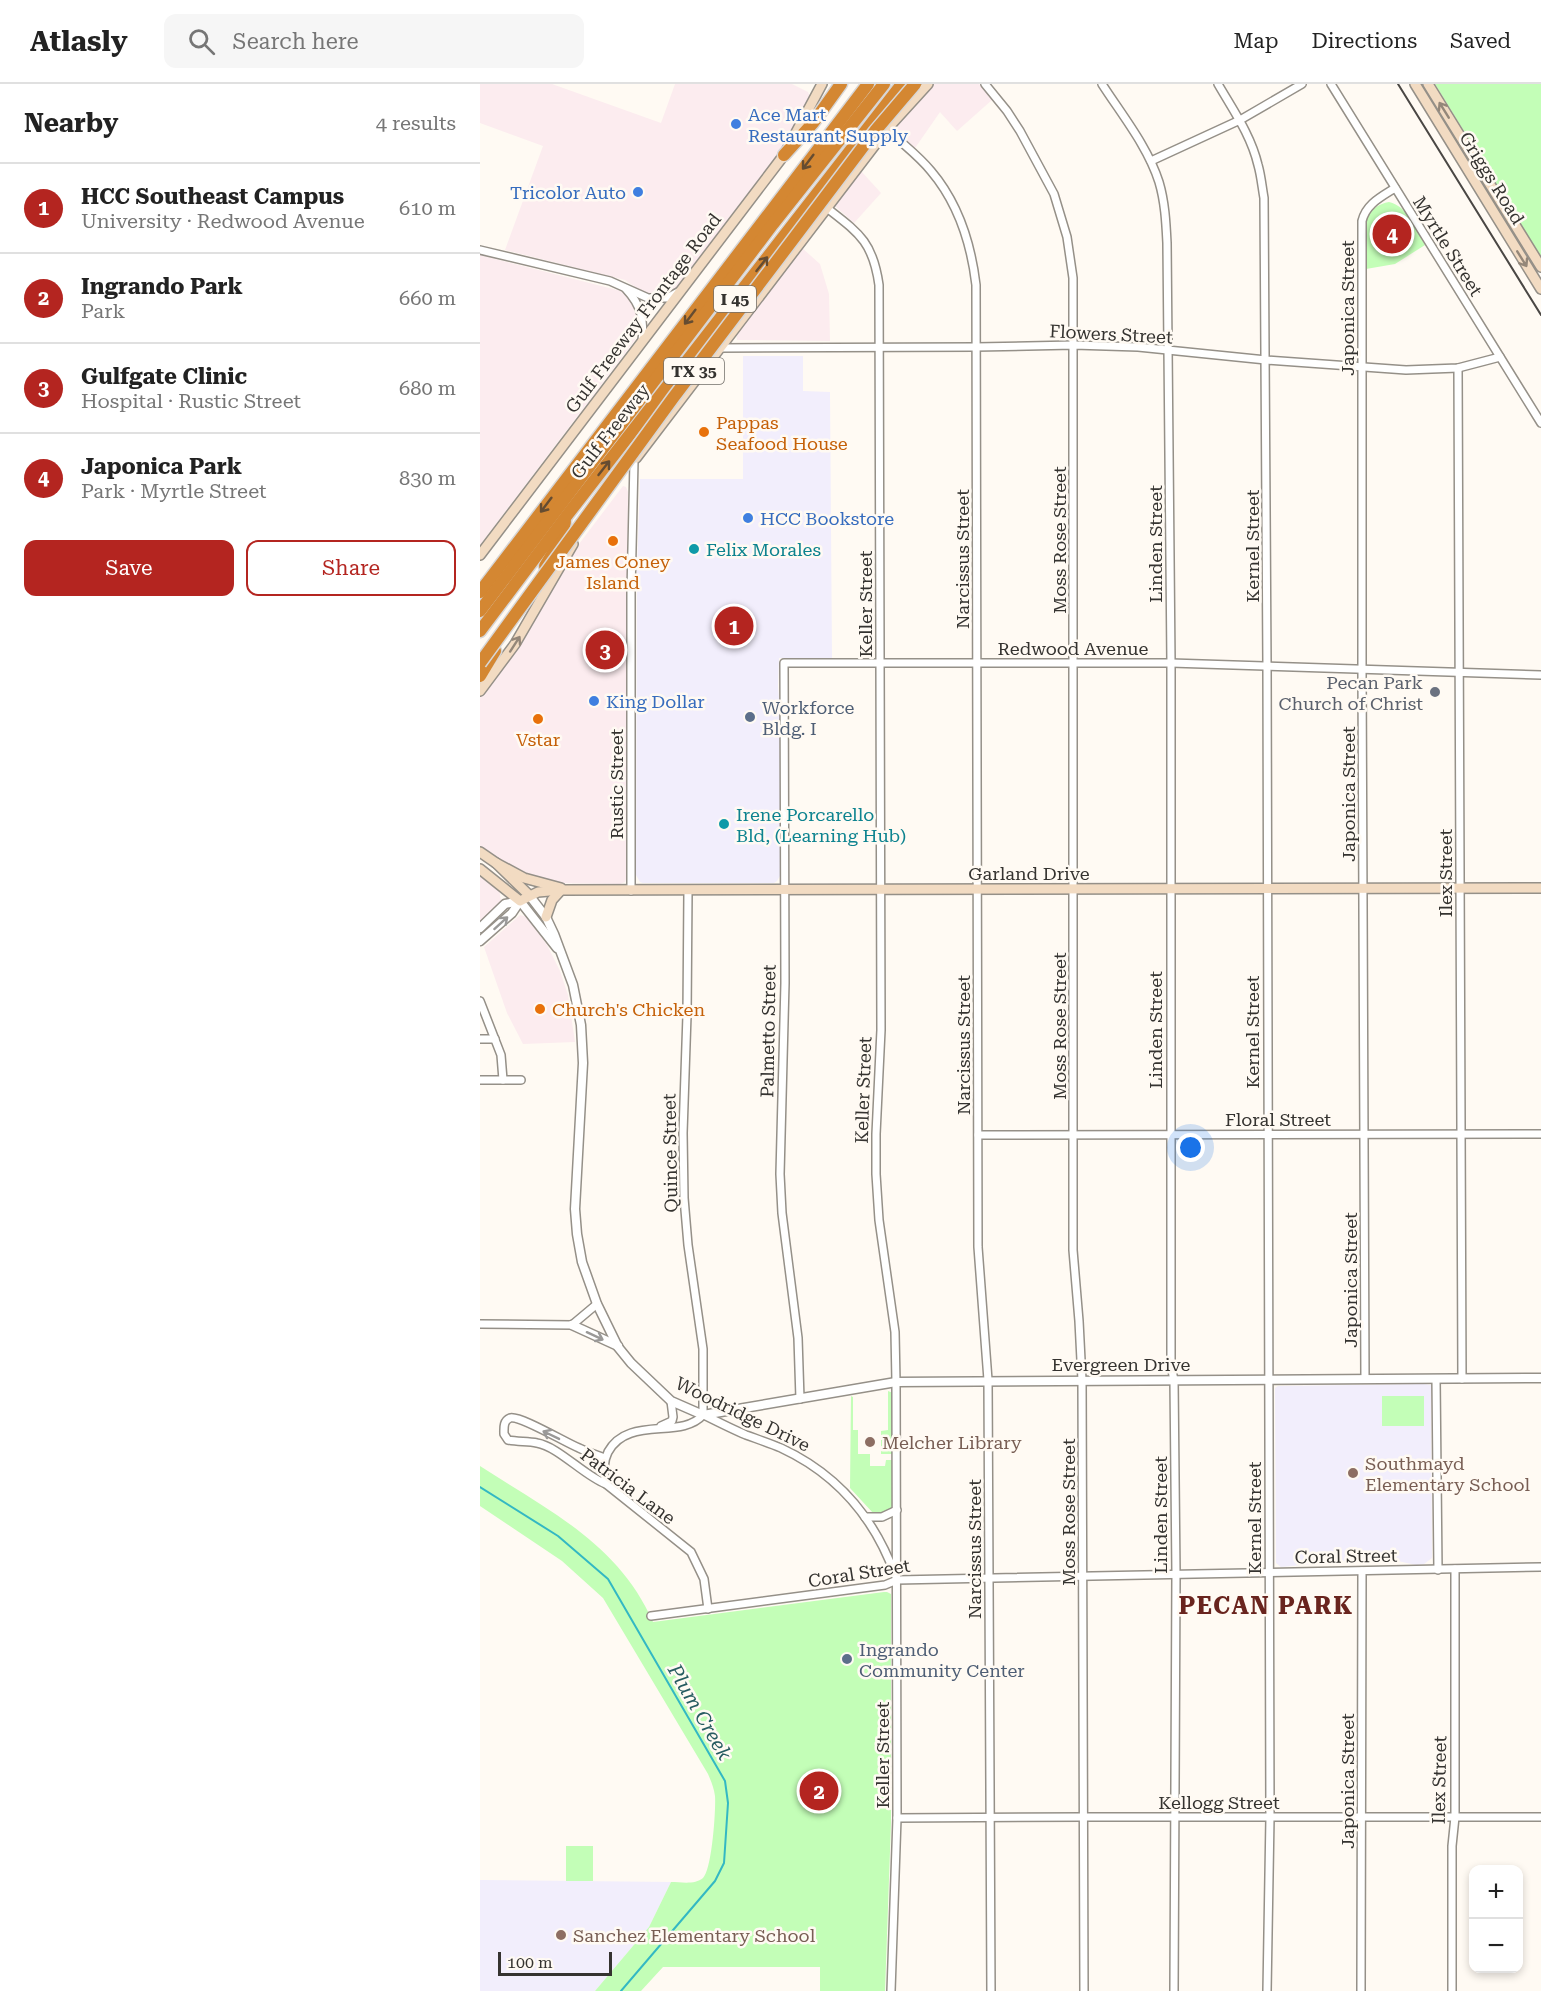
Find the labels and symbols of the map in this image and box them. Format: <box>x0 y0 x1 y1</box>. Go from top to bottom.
one-way arrow <box>1438 102 1450 119</box>
place label: Ace Mart Restaurant Supply <box>748 104 909 146</box>
marker: Ace Mart Restaurant Supply <box>729 117 743 131</box>
street label: Griggs Road <box>1455 128 1529 229</box>
one-way arrow <box>802 154 815 170</box>
place label: Tricolor Auto <box>510 182 626 203</box>
marker: Tricolor Auto <box>631 185 645 199</box>
street label: Myrtle Street <box>1409 192 1487 300</box>
street label: Gulf Freeway Frontage Road <box>561 209 725 417</box>
pin: 4 <box>1372 212 1412 256</box>
street label: Japonica Street <box>1337 240 1358 376</box>
one-way arrow <box>1517 250 1529 267</box>
one-way arrow <box>755 256 768 272</box>
road number: I 45 <box>714 286 756 312</box>
one-way arrow <box>683 309 696 325</box>
street label: Flowers Street <box>1049 320 1174 348</box>
road number: TX 35 <box>664 358 724 384</box>
street label: Gulf Freeway <box>566 379 654 483</box>
place label: Pappas Seafood House <box>716 412 848 454</box>
marker: Pappas Seafood House <box>697 425 711 439</box>
one-way arrow <box>597 460 610 476</box>
street label: Moss Rose Street <box>1049 466 1070 614</box>
street label: Linden Street <box>1145 485 1166 603</box>
street label: Narcissus Street <box>952 489 973 629</box>
street label: Kernel Street <box>1242 489 1263 603</box>
one-way arrow <box>540 497 552 513</box>
place label: HCC Bookstore <box>760 508 894 529</box>
marker: HCC Bookstore <box>741 511 755 525</box>
marker: James Coney Island <box>606 534 620 548</box>
place label: Felix Morales <box>706 539 821 560</box>
marker: Felix Morales <box>687 542 701 556</box>
street label: Keller Street <box>855 550 876 658</box>
place label: James Coney Island <box>556 551 671 593</box>
pin: 1 <box>714 604 754 648</box>
pin: 3 <box>586 628 624 672</box>
one-way arrow <box>509 636 521 653</box>
street label: Redwood Avenue <box>997 638 1149 659</box>
place label: Pecan Park Church of Christ <box>1279 672 1423 714</box>
marker: Pecan Park Church of Christ <box>1428 685 1442 699</box>
place label: King Dollar <box>606 691 705 712</box>
marker: King Dollar <box>587 694 601 708</box>
place label: Workforce Bldg. I <box>762 697 854 739</box>
marker: Workforce Bldg. I <box>743 710 757 724</box>
marker: Vstar <box>531 712 545 726</box>
street label: Japonica Street <box>1338 726 1359 862</box>
street label: Rustic Street <box>606 728 627 839</box>
place label: Vstar <box>516 729 560 750</box>
place label: Irene Porcarello Bld, (Learning Hub) <box>736 804 906 846</box>
marker: Irene Porcarello Bld, (Learning Hub) <box>717 817 731 831</box>
street label: Ilex Street <box>1435 828 1456 917</box>
street label: Garland Drive <box>968 863 1090 884</box>
one-way arrow <box>494 916 509 930</box>
street label: Moss Rose Street <box>1049 952 1070 1100</box>
street label: Palmetto Street <box>756 964 780 1098</box>
street label: Linden Street <box>1145 971 1166 1089</box>
street label: Narcissus Street <box>953 975 974 1115</box>
street label: Kernel Street <box>1242 975 1263 1089</box>
place label: Church's Chicken <box>552 999 705 1020</box>
marker: Church's Chicken <box>533 1002 547 1016</box>
street label: Keller Street <box>851 1036 875 1144</box>
street label: Quince Street <box>658 1093 682 1213</box>
street label: Floral Street <box>1225 1109 1331 1130</box>
your location <box>1176 1133 1205 1162</box>
street label: Japonica Street <box>1340 1212 1361 1348</box>
one-way arrow <box>586 1330 604 1342</box>
street label: Evergreen Drive <box>1052 1354 1191 1375</box>
street label: Woodridge Drive <box>672 1372 814 1456</box>
one-way arrow <box>543 1429 561 1440</box>
place label: Melcher Library <box>882 1432 1022 1453</box>
marker: Melcher Library <box>863 1435 877 1449</box>
street label: Moss Rose Street <box>1058 1438 1079 1586</box>
street label: Patricia Lane <box>576 1444 680 1529</box>
place label: Southmayd Elementary School <box>1365 1453 1530 1495</box>
street label: Linden Street <box>1150 1456 1171 1574</box>
street label: Kernel Street <box>1244 1461 1265 1575</box>
marker: Southmayd Elementary School <box>1346 1466 1360 1480</box>
street label: Narcissus Street <box>964 1479 985 1619</box>
street label: Coral Street <box>1294 1545 1398 1567</box>
street label: Coral Street <box>807 1555 912 1591</box>
district label: PECAN PARK <box>1178 1592 1354 1620</box>
place label: Ingrando Community Center <box>859 1639 1025 1681</box>
marker: Ingrando Community Center <box>840 1652 854 1666</box>
water label: Plum Creek <box>662 1659 737 1764</box>
street label: Keller Street <box>872 1701 893 1809</box>
street label: Japonica Street <box>1337 1713 1358 1849</box>
street label: Ilex Street <box>1428 1735 1450 1824</box>
pin: 2 <box>800 1768 838 1814</box>
street label: Kellogg Street <box>1158 1792 1280 1813</box>
place label: Sanchez Elementary School <box>573 1925 816 1946</box>
marker: Sanchez Elementary School <box>554 1928 568 1942</box>
scale bar <box>498 1949 612 1976</box>

